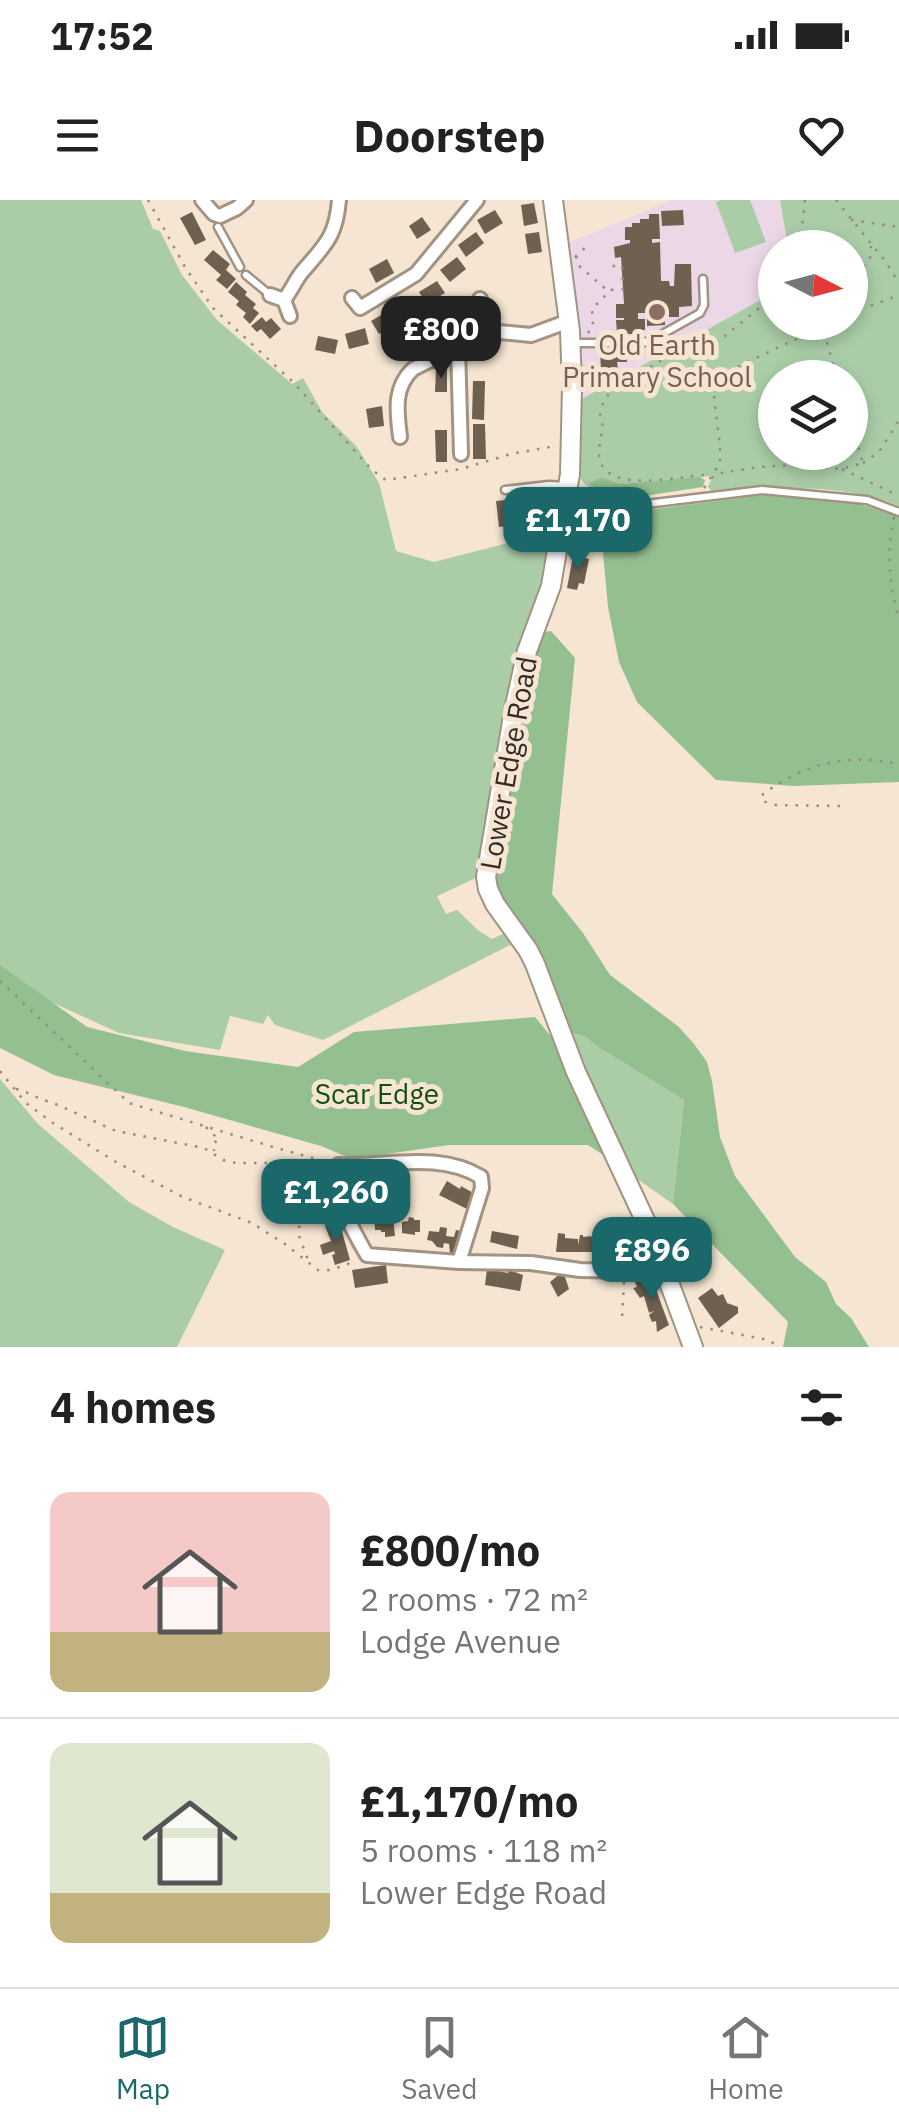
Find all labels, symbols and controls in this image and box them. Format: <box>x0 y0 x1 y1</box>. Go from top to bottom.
text: 17:52 <box>50 11 154 60</box>
text: Doorstep <box>353 106 546 164</box>
icon: menu <box>50 108 105 163</box>
icon: heart <box>794 108 849 163</box>
north arrow <box>758 230 868 340</box>
map controls <box>758 230 868 470</box>
pin: £800 <box>382 296 500 381</box>
marker: Old Earth Primary School <box>646 301 668 323</box>
text: £800 <box>403 307 479 349</box>
place label: Old Earth Primary School <box>562 326 752 395</box>
button: layers <box>758 360 868 470</box>
pin: £1,170 <box>497 487 659 572</box>
text: £1,170 <box>525 498 631 540</box>
street label: Lower Edge Road <box>471 653 545 873</box>
park label: Scar Edge <box>315 1075 439 1112</box>
pin: £1,260 <box>255 1159 417 1244</box>
text: £1,260 <box>283 1170 389 1212</box>
pin: £896 <box>593 1217 711 1302</box>
text: £896 <box>614 1228 690 1270</box>
text: 4 homes <box>50 1380 216 1435</box>
icon: filters <box>794 1380 849 1435</box>
text: £800/mo <box>360 1523 540 1578</box>
icon: home <box>130 1532 250 1652</box>
text: 2 rooms · 72 m² <box>360 1578 588 1620</box>
text: Lodge Avenue <box>360 1620 561 1662</box>
text: £1,170/mo <box>360 1774 578 1829</box>
icon: home <box>130 1783 250 1903</box>
text: 5 rooms · 118 m² <box>360 1829 607 1871</box>
text: Lower Edge Road <box>360 1871 607 1913</box>
tab: Map <box>115 2010 170 2107</box>
tab: Saved <box>401 2010 477 2107</box>
tab: Home <box>708 2010 784 2107</box>

